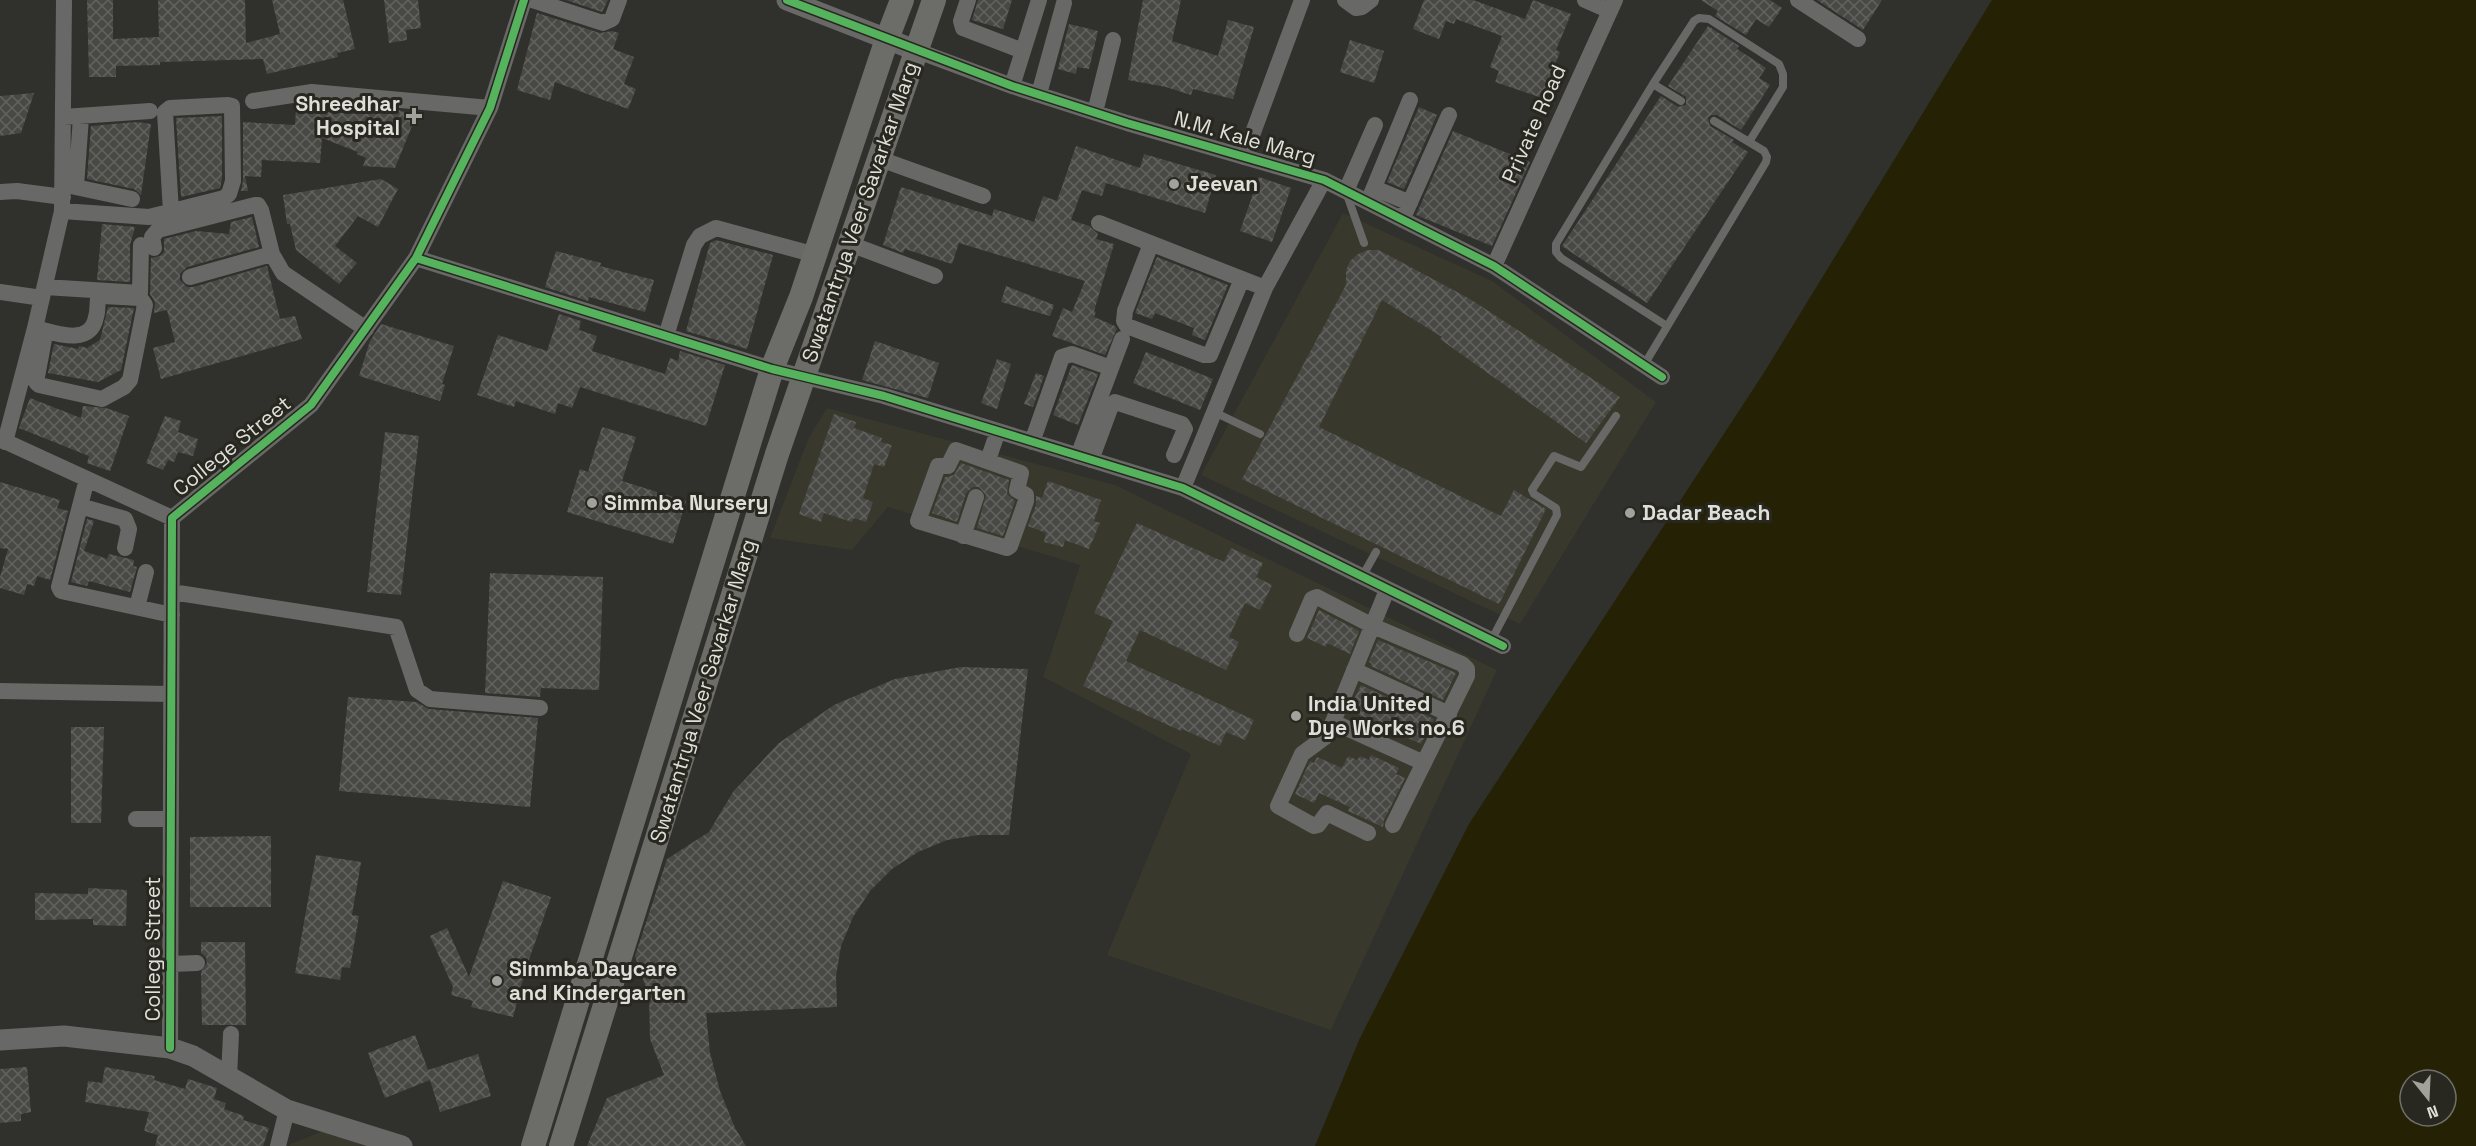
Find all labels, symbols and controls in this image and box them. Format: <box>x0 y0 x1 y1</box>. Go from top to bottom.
street label: Swatantrya Veer Savarkar Marg <box>795 58 924 366</box>
street label: Private Road <box>1495 60 1572 187</box>
place label: Shreedhar Hospital <box>295 90 400 141</box>
street label: N.M. Kale Marg <box>1171 104 1319 171</box>
marker: Shreedhar Hospital <box>405 107 423 125</box>
place label: Jeevan <box>1186 170 1258 197</box>
marker: Jeevan <box>1167 177 1181 191</box>
street label: College Street <box>167 390 296 502</box>
place label: Simmba Nursery <box>604 489 769 516</box>
marker: Simmba Nursery <box>585 496 599 510</box>
place label: Dadar Beach <box>1642 499 1770 526</box>
marker: Dadar Beach <box>1623 506 1637 520</box>
street label: Swatantrya Veer Savarkar Marg <box>643 536 762 846</box>
place label: India United Dye Works no.6 <box>1308 690 1465 741</box>
marker: India United Dye Works no.6 <box>1289 709 1303 723</box>
street label: College Street <box>139 877 166 1021</box>
place label: Simmba Daycare and Kindergarten <box>509 955 686 1006</box>
marker: Simmba Daycare and Kindergarten <box>490 974 504 988</box>
north arrow <box>2398 1068 2458 1128</box>
text: N <box>2424 1100 2441 1123</box>

